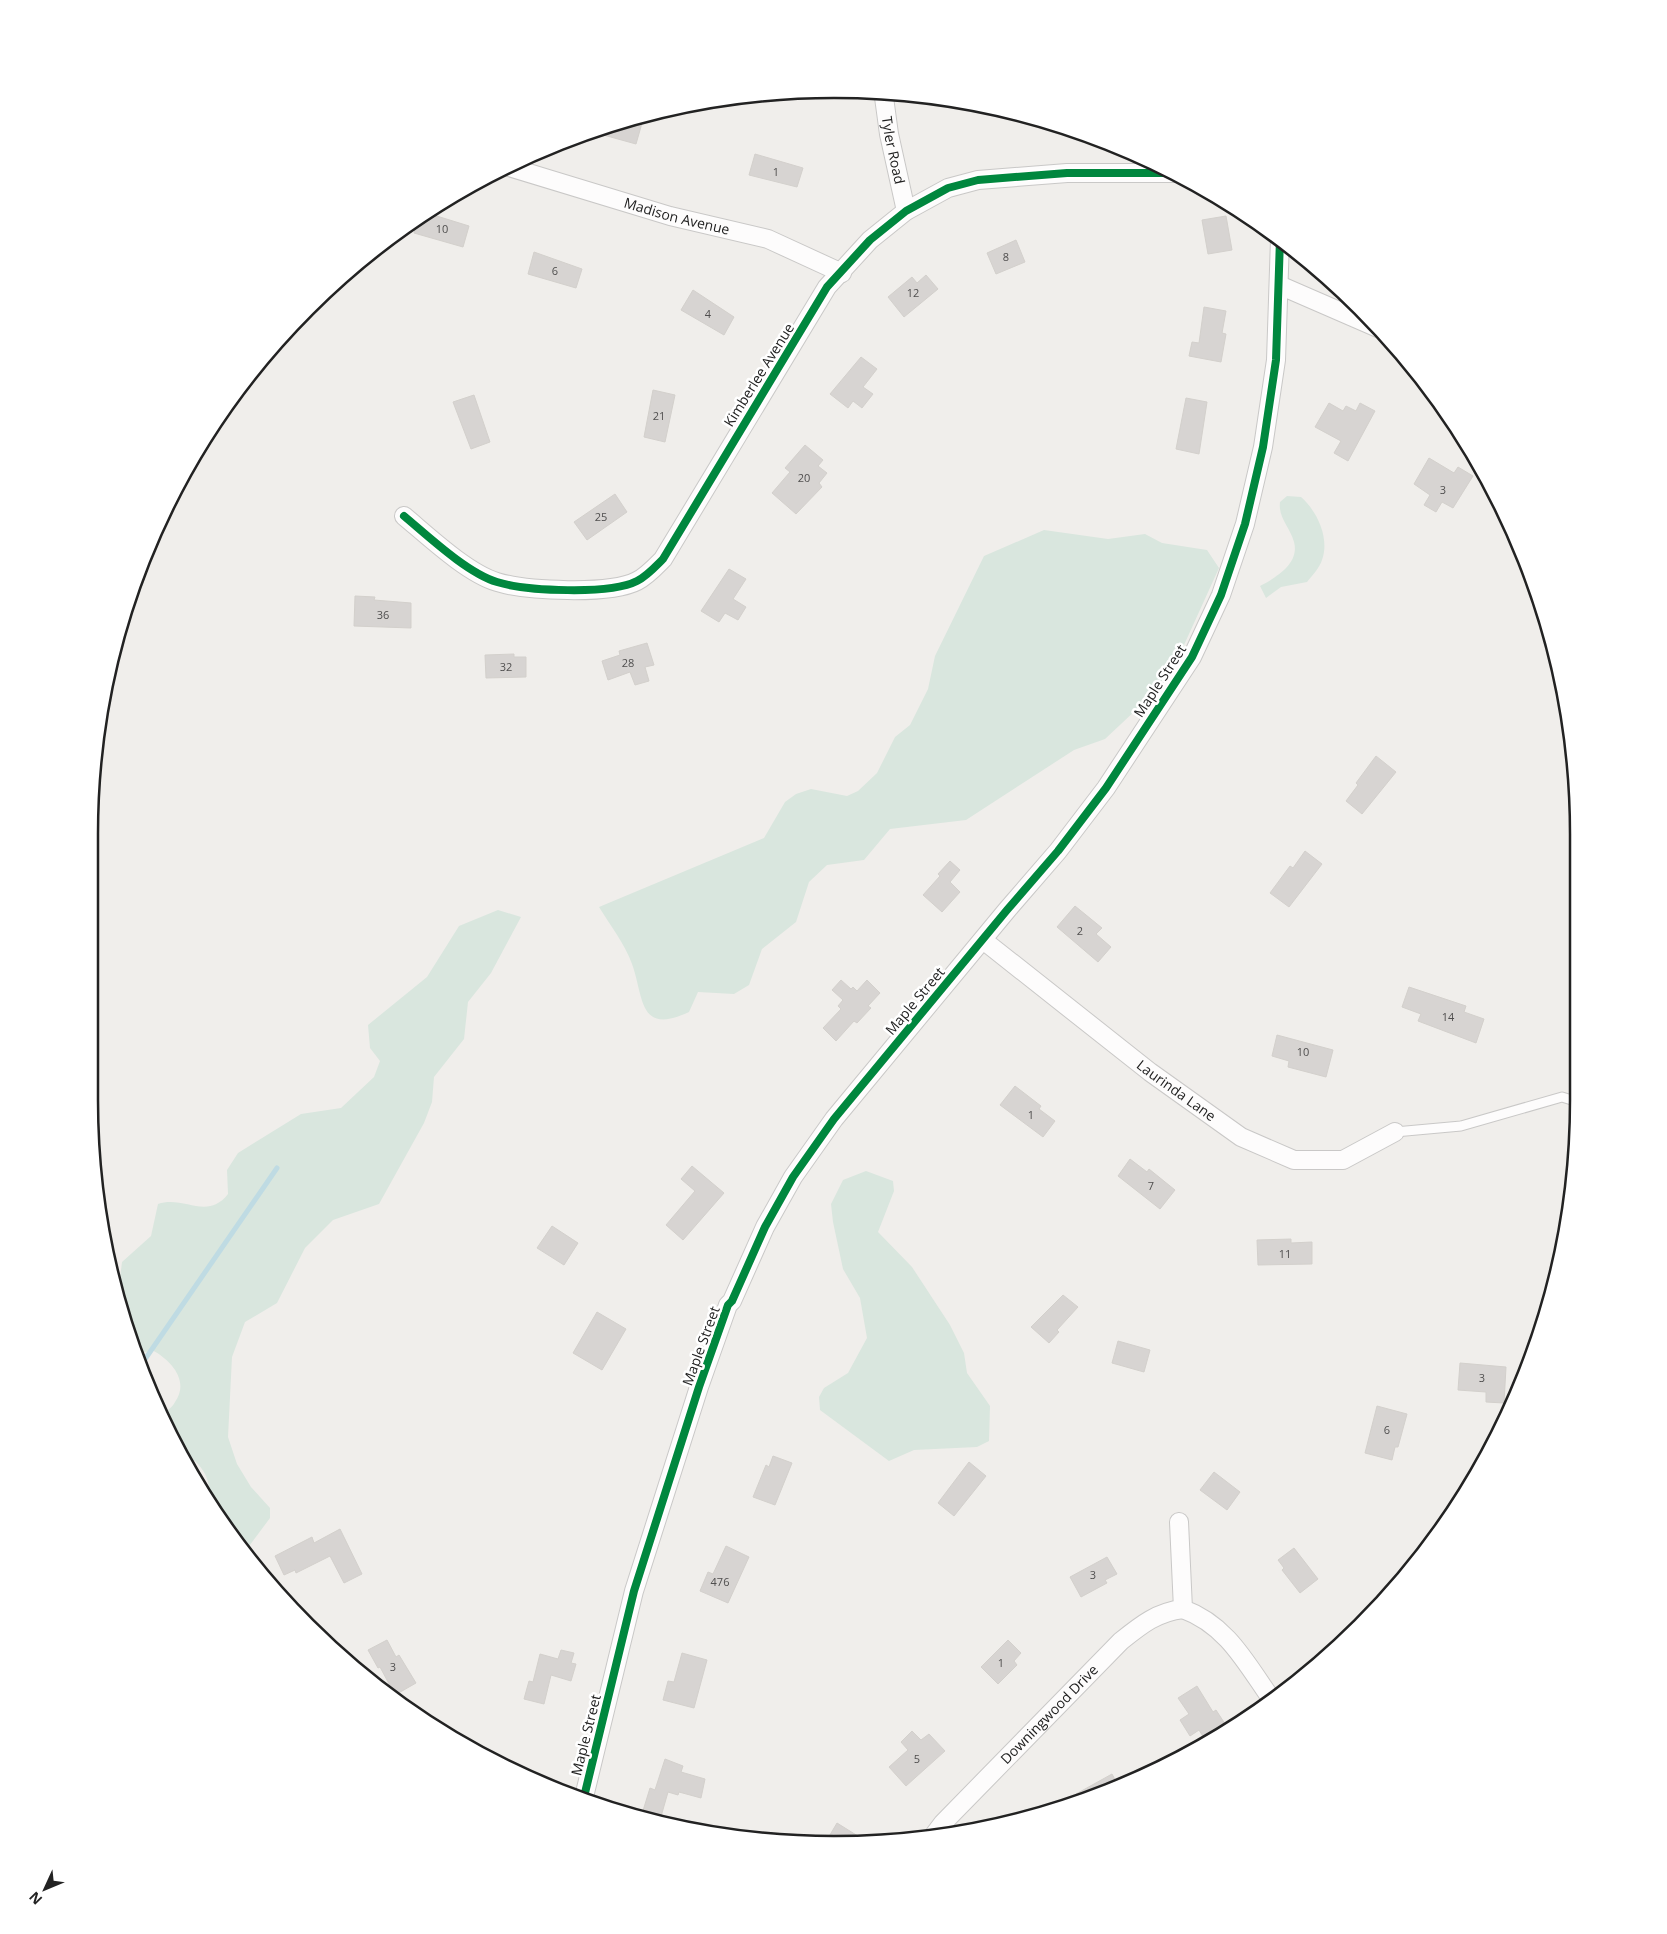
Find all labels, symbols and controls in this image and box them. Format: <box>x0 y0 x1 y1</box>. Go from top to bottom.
street label: Tyler Road <box>878 115 910 186</box>
house number: 1 <box>773 164 779 179</box>
street label: Madison Avenue <box>622 193 732 239</box>
house number: 10 <box>436 221 448 236</box>
house number: 8 <box>1003 249 1009 264</box>
house number: 6 <box>552 263 558 278</box>
house number: 12 <box>907 285 919 300</box>
house number: 4 <box>705 306 712 321</box>
street label: Kimberlee Avenue <box>719 319 798 430</box>
house number: 21 <box>653 408 665 423</box>
house number: 20 <box>798 470 810 485</box>
house number: 3 <box>1440 482 1446 497</box>
house number: 25 <box>595 509 607 524</box>
house number: 36 <box>377 607 389 622</box>
street label: Maple Street <box>1129 641 1190 721</box>
house number: 28 <box>622 655 634 670</box>
house number: 32 <box>500 659 512 674</box>
house number: 2 <box>1077 923 1083 938</box>
street label: Maple Street <box>881 963 949 1039</box>
house number: 14 <box>1442 1009 1455 1024</box>
house number: 10 <box>1297 1044 1309 1059</box>
street label: Laurinda Lane <box>1133 1055 1220 1125</box>
house number: 1 <box>1028 1107 1034 1122</box>
house number: 7 <box>1148 1178 1154 1193</box>
house number: 11 <box>1279 1246 1291 1261</box>
street label: Maple Street <box>677 1304 724 1388</box>
house number: 3 <box>1479 1370 1485 1385</box>
house number: 6 <box>1384 1422 1390 1437</box>
house number: 3 <box>1090 1567 1096 1582</box>
house number: 476 <box>711 1574 729 1589</box>
house number: 1 <box>998 1655 1004 1670</box>
house number: 3 <box>390 1659 396 1674</box>
street label: Downingwood Drive <box>996 1660 1102 1768</box>
street label: Maple Street <box>566 1692 605 1777</box>
house number: 5 <box>914 1751 920 1766</box>
north arrow <box>20 1864 70 1914</box>
text: N <box>24 1888 46 1909</box>

